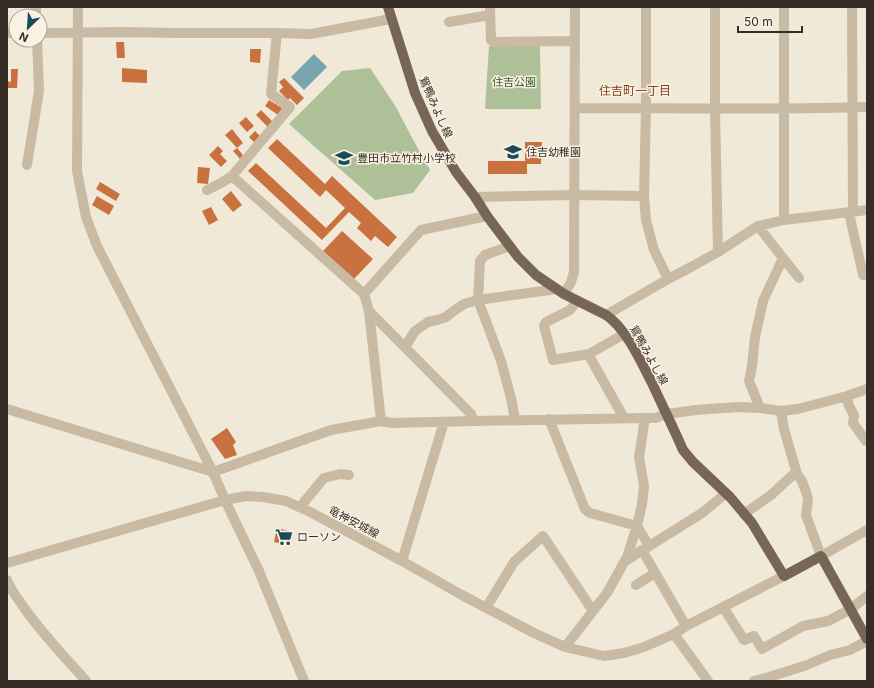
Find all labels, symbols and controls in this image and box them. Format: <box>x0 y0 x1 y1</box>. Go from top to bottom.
north arrow <box>8 8 48 48</box>
scale bar <box>738 8 802 34</box>
text: 50 m <box>744 14 773 29</box>
text: N <box>17 29 31 45</box>
street label: 鴛鴨みよし線 <box>416 74 456 140</box>
park label: 住吉公園 <box>492 75 536 89</box>
district label: 住吉町一丁目 <box>599 83 671 98</box>
school or university icon: 住吉幼稚園 <box>503 142 523 162</box>
place label: 住吉幼稚園 <box>526 145 581 159</box>
school or university icon: 豊田市立竹村小学校 <box>334 148 354 168</box>
place label: 豊田市立竹村小学校 <box>357 151 456 165</box>
street label: 鴛鴨みよし線 <box>627 323 671 387</box>
street label: 竜神安城線 <box>326 503 382 541</box>
supermarket icon: ローソン <box>274 527 294 547</box>
place label: ローソン <box>297 530 341 544</box>

